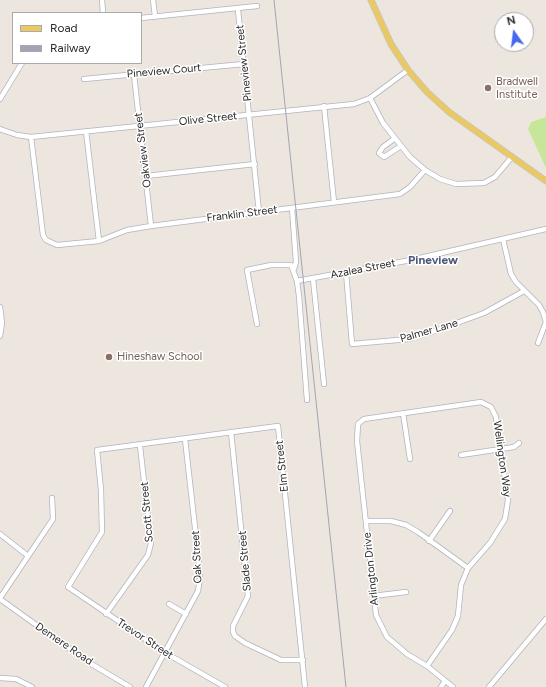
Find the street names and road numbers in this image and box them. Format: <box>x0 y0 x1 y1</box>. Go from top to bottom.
street label: Pineview Street <box>233 24 255 102</box>
street label: Pineview Court <box>126 61 202 81</box>
street label: Olive Street <box>178 109 238 129</box>
street label: Oakview Street <box>132 112 154 188</box>
street label: Franklin Street <box>206 203 278 225</box>
street label: Azalea Street <box>329 256 397 282</box>
street label: Palmer Lane <box>399 316 459 346</box>
street label: Wellington Way <box>490 420 514 498</box>
street label: Elm Street <box>273 440 291 492</box>
street label: Scott Street <box>138 481 156 543</box>
street label: Oak Street <box>189 530 205 584</box>
street label: Slade Street <box>236 530 254 592</box>
street label: Arlington Drive <box>361 532 381 606</box>
street label: Trevor Street <box>114 616 176 662</box>
street label: Demere Road <box>33 620 95 668</box>

